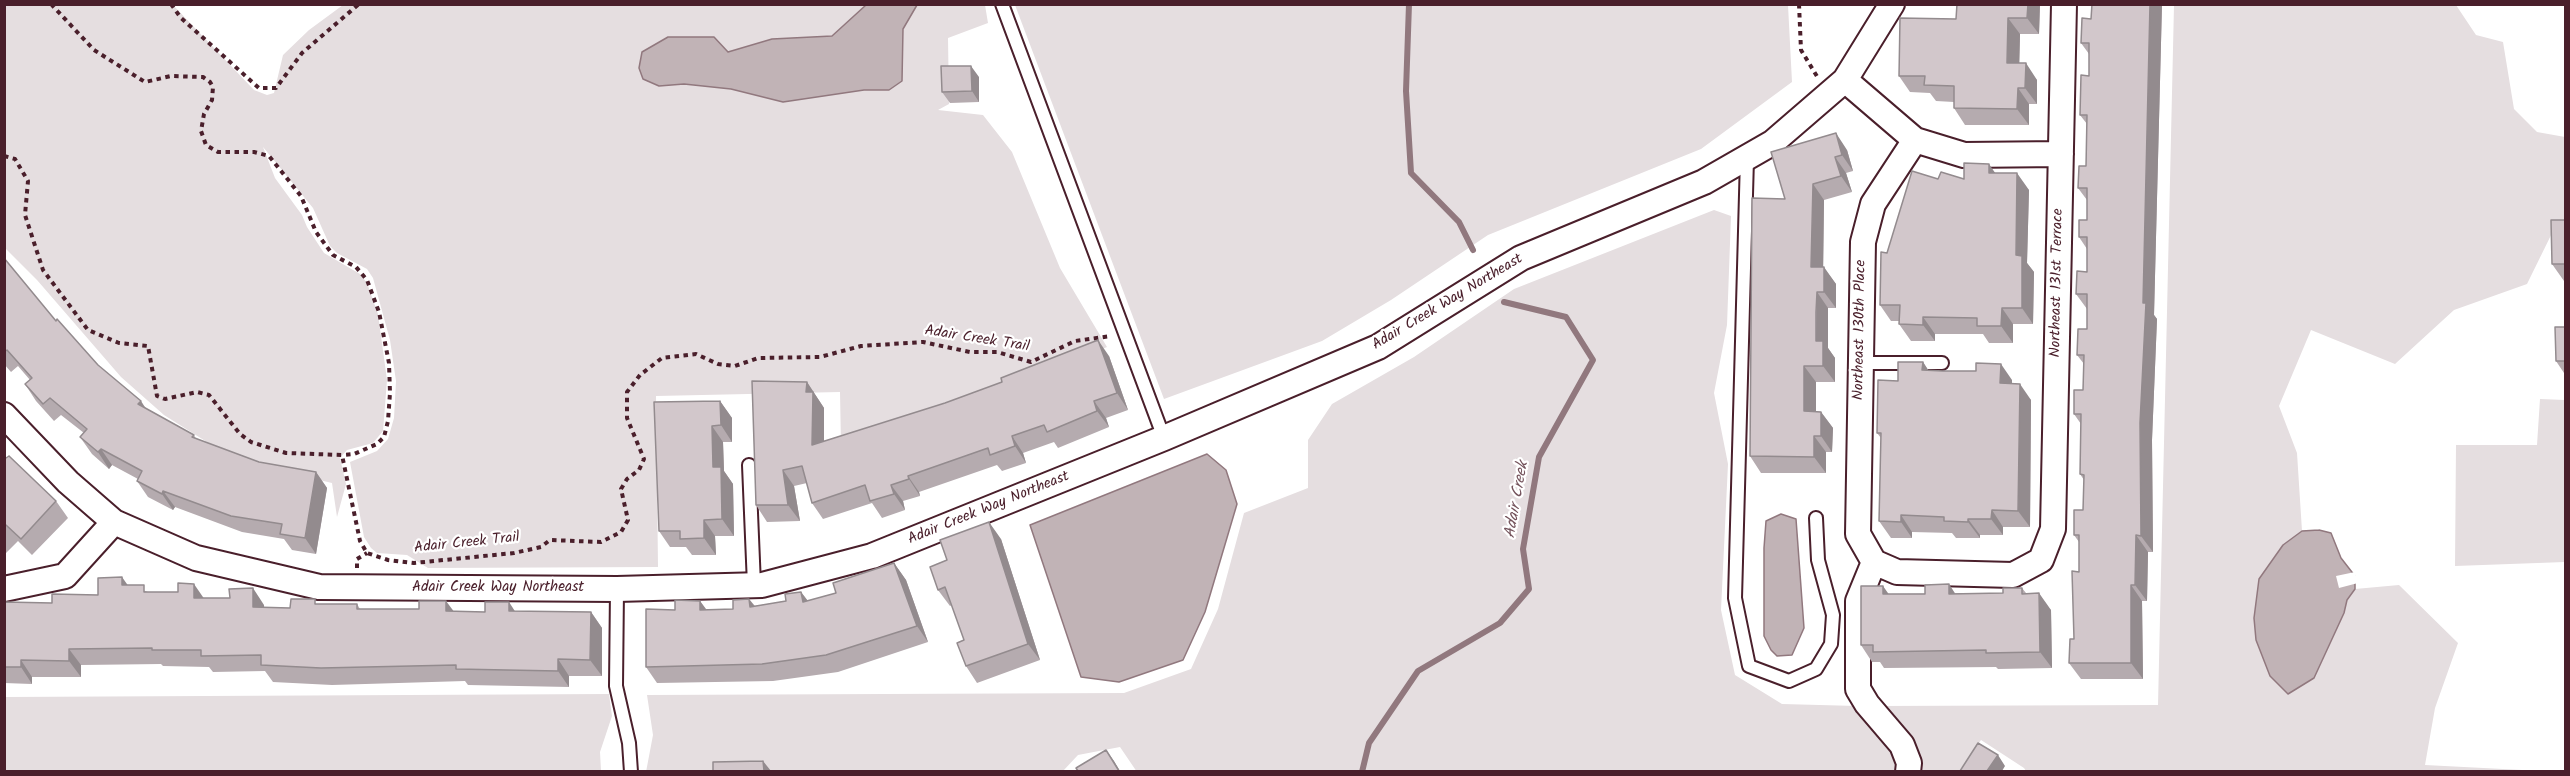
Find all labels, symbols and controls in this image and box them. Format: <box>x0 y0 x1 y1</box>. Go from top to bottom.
street label: Northeast 131st Terrace <box>2048 208 2068 358</box>
street label: Adair Creek Way Northeast <box>1370 251 1526 355</box>
street label: Northeast 130th Place <box>1851 260 1871 400</box>
street label: Adair Creek Trail <box>923 323 1031 357</box>
water label: Adair Creek <box>1502 460 1534 540</box>
street label: Adair Creek Way Northeast <box>906 468 1072 550</box>
street label: Adair Creek Trail <box>413 530 521 558</box>
street label: Adair Creek Way Northeast <box>412 579 584 597</box>

